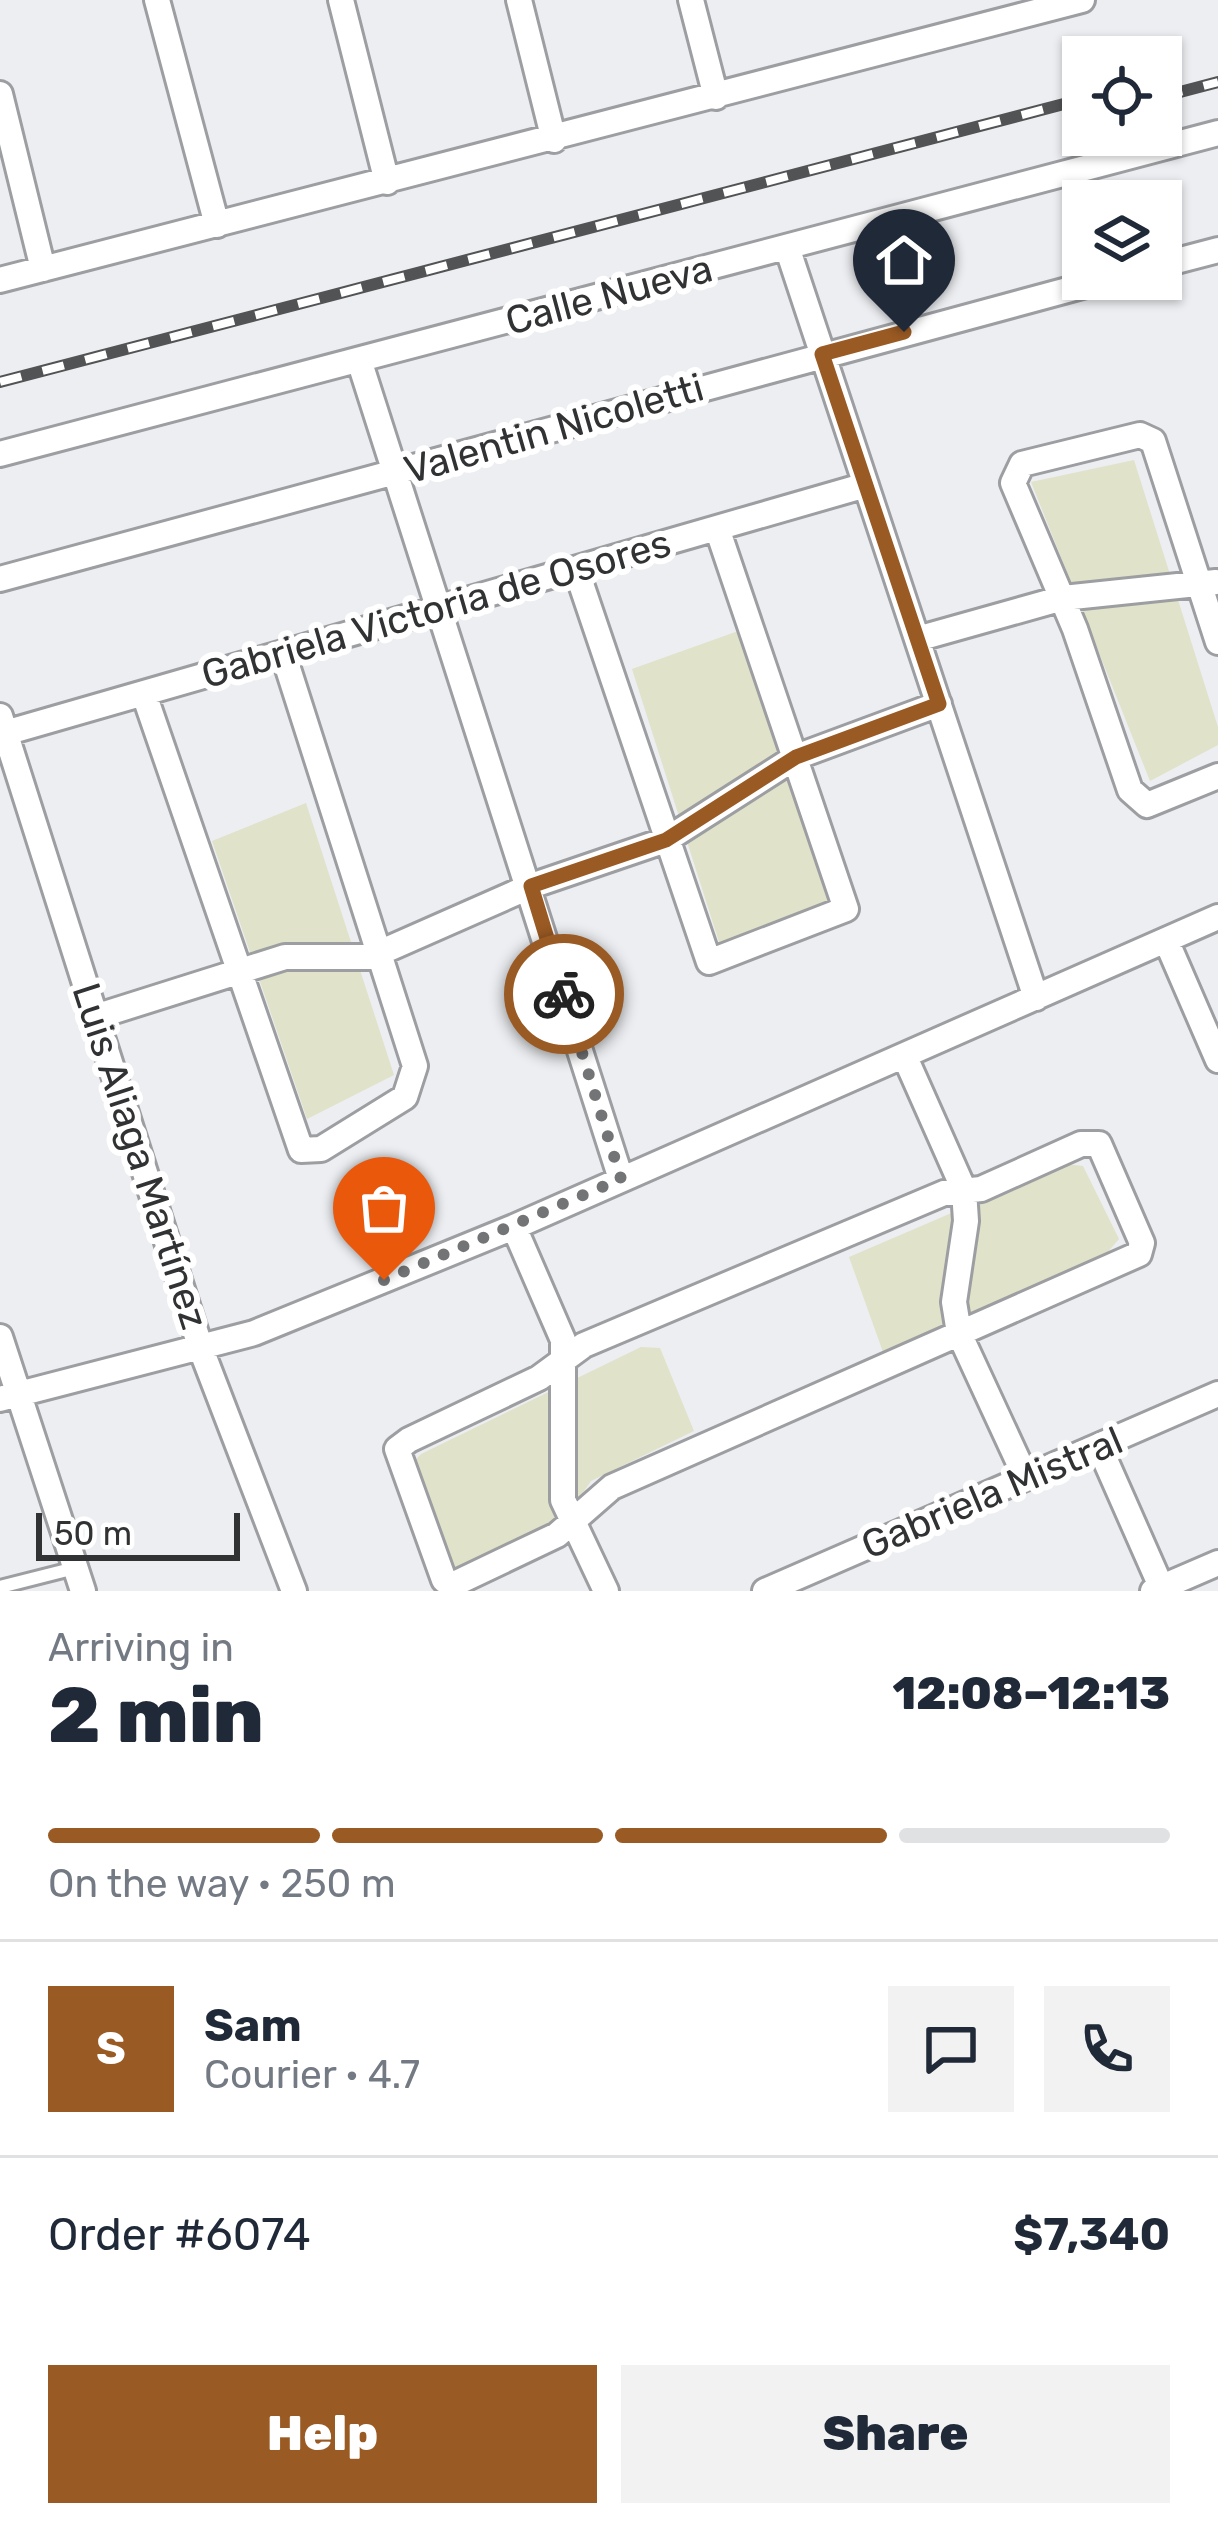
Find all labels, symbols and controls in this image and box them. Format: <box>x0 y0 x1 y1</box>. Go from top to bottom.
map controls <box>1062 36 1182 300</box>
button: locate <box>1062 36 1182 156</box>
button: layers <box>1062 180 1182 300</box>
pin <box>853 209 955 332</box>
icon: home <box>871 227 937 293</box>
street label: Calle Nueva <box>501 245 717 345</box>
street label: Valentin Nicoletti <box>399 364 709 494</box>
street label: Gabriela Victoria de Osores <box>196 520 676 698</box>
courier <box>504 934 624 1054</box>
icon: bike <box>531 961 597 1027</box>
street label: Luis Aliaga Martínez <box>62 977 218 1335</box>
pin <box>333 1157 435 1280</box>
icon: bag <box>351 1175 417 1241</box>
street label: Gabriela Mistral <box>855 1417 1129 1569</box>
scale bar <box>36 1507 240 1560</box>
text: 50 m <box>54 1514 132 1553</box>
text: Arriving in <box>48 1625 234 1671</box>
text: 12:08–12:13 <box>892 1667 1170 1720</box>
text: 2 min <box>48 1669 264 1762</box>
text: On the way · 250 m <box>48 1861 396 1907</box>
button: chat <box>888 1986 1014 2112</box>
button: phone <box>1044 1986 1170 2112</box>
text: Sam <box>204 1999 302 2052</box>
text: S <box>96 2022 126 2075</box>
text: Courier · 4.7 <box>204 2052 420 2098</box>
text: Order #6074 <box>48 2208 311 2261</box>
text: $7,340 <box>1013 2208 1170 2261</box>
button: Help <box>48 2365 597 2503</box>
button: Share <box>621 2365 1170 2503</box>

